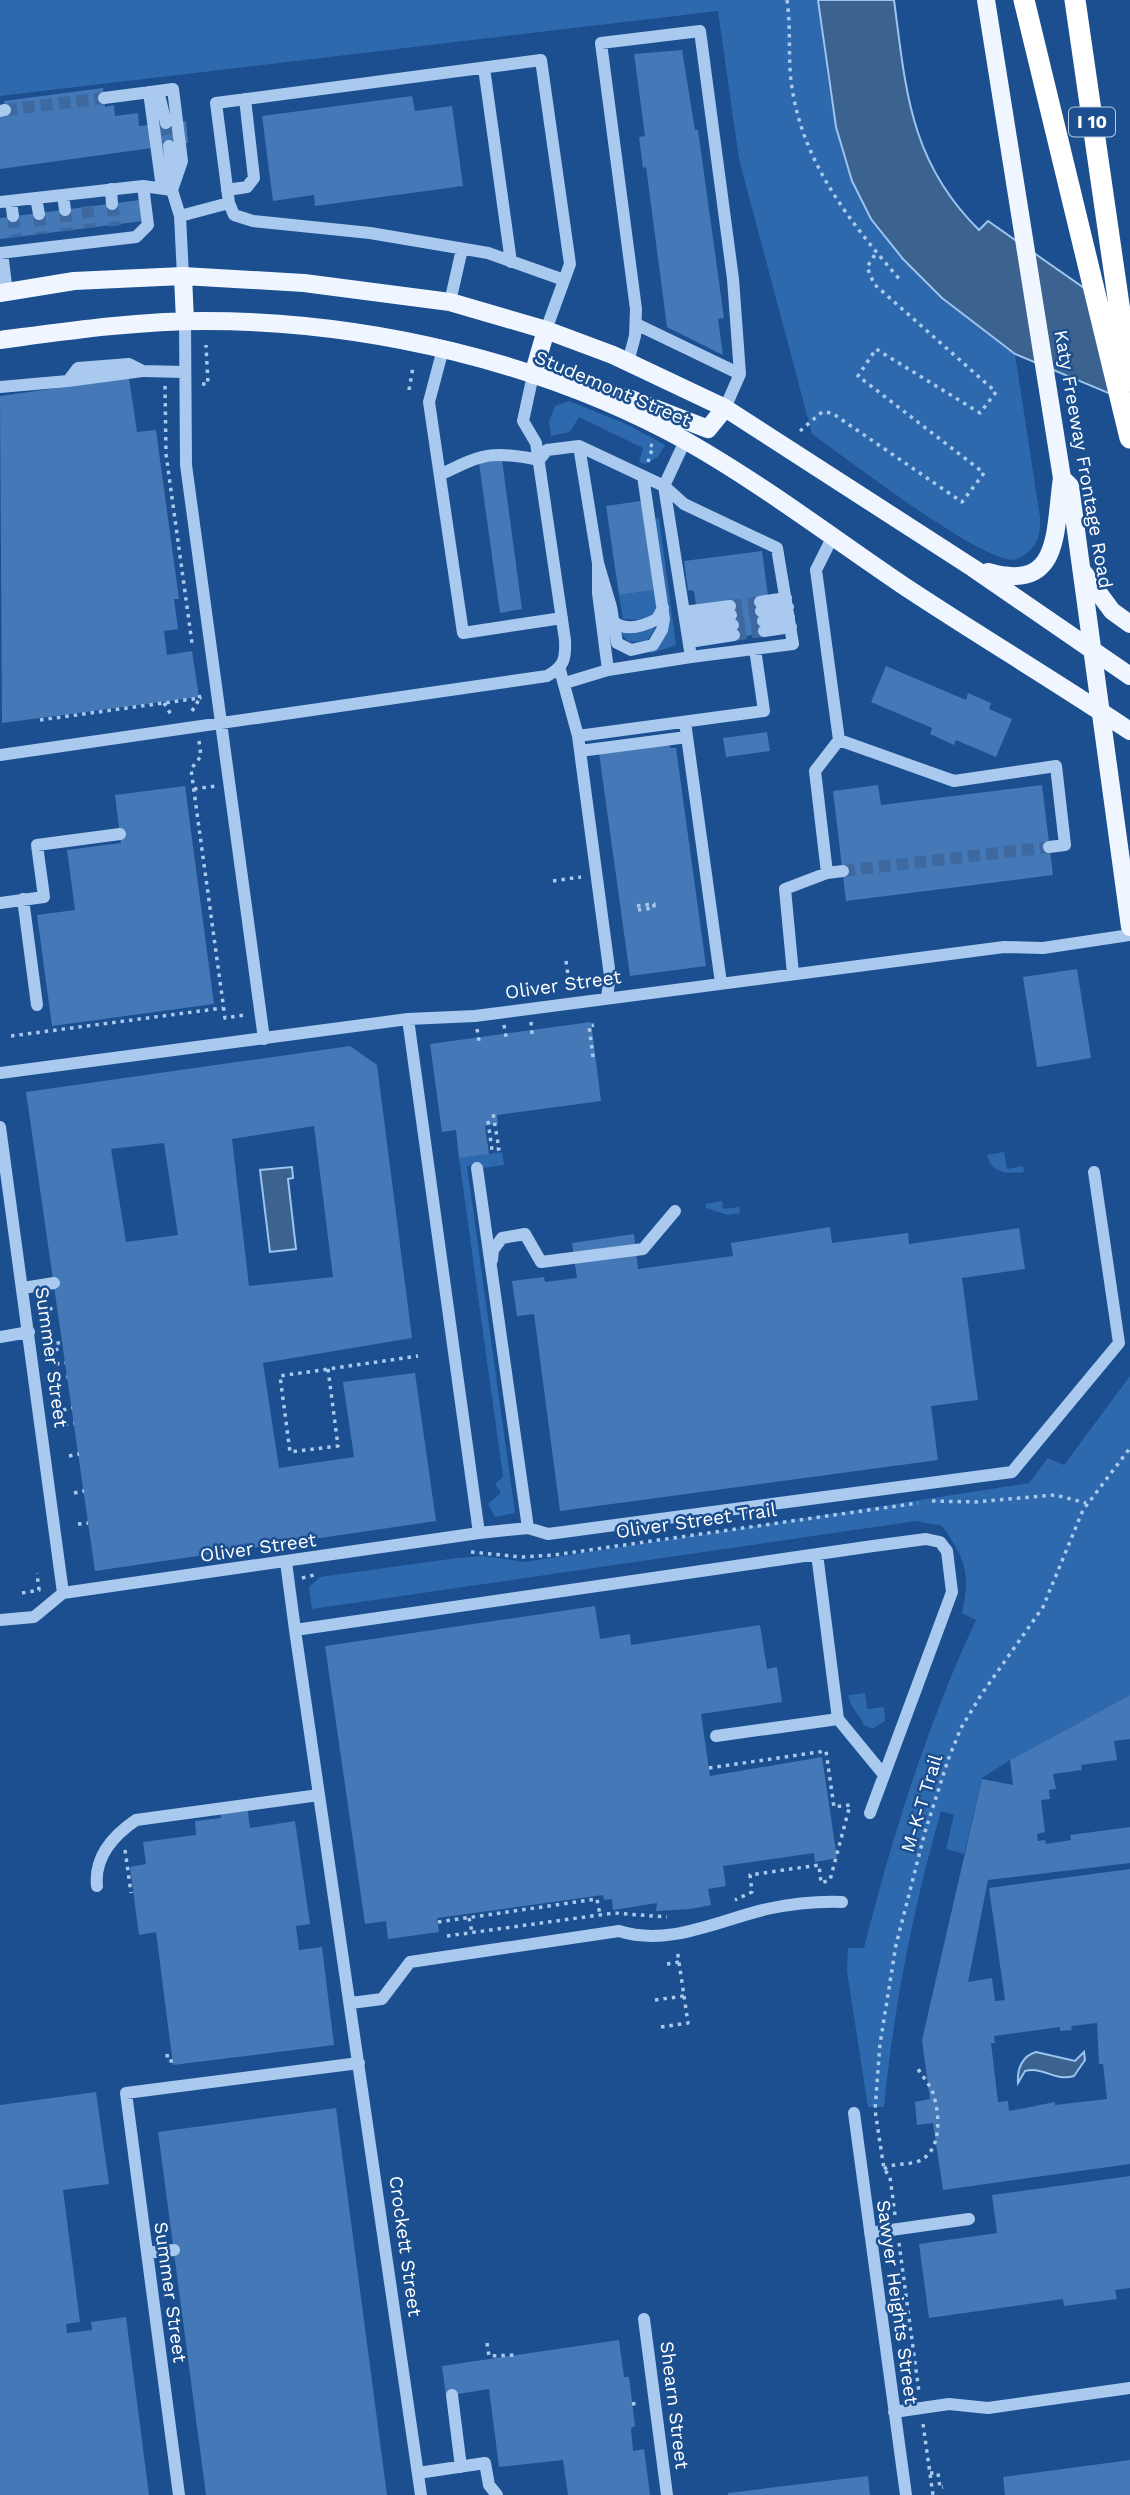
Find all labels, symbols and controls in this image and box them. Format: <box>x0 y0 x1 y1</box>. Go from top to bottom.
road number: I 10 <box>1069 107 1115 136</box>
street label: Katy Freeway Frontage Road <box>1049 328 1118 590</box>
street label: Studemont Street <box>531 345 694 432</box>
street label: Oliver Street <box>504 965 623 1004</box>
street label: Summer Street <box>30 1285 73 1429</box>
street label: Oliver Street Trail <box>614 1498 778 1543</box>
street label: Oliver Street <box>199 1528 318 1567</box>
street label: M-K-T Trail <box>896 1751 947 1855</box>
street label: Crockett Street <box>384 2174 427 2318</box>
street label: Sawyer Heights Street <box>872 2198 923 2406</box>
street label: Summer Street <box>149 2220 192 2364</box>
street label: Shearn Street <box>655 2340 694 2470</box>

